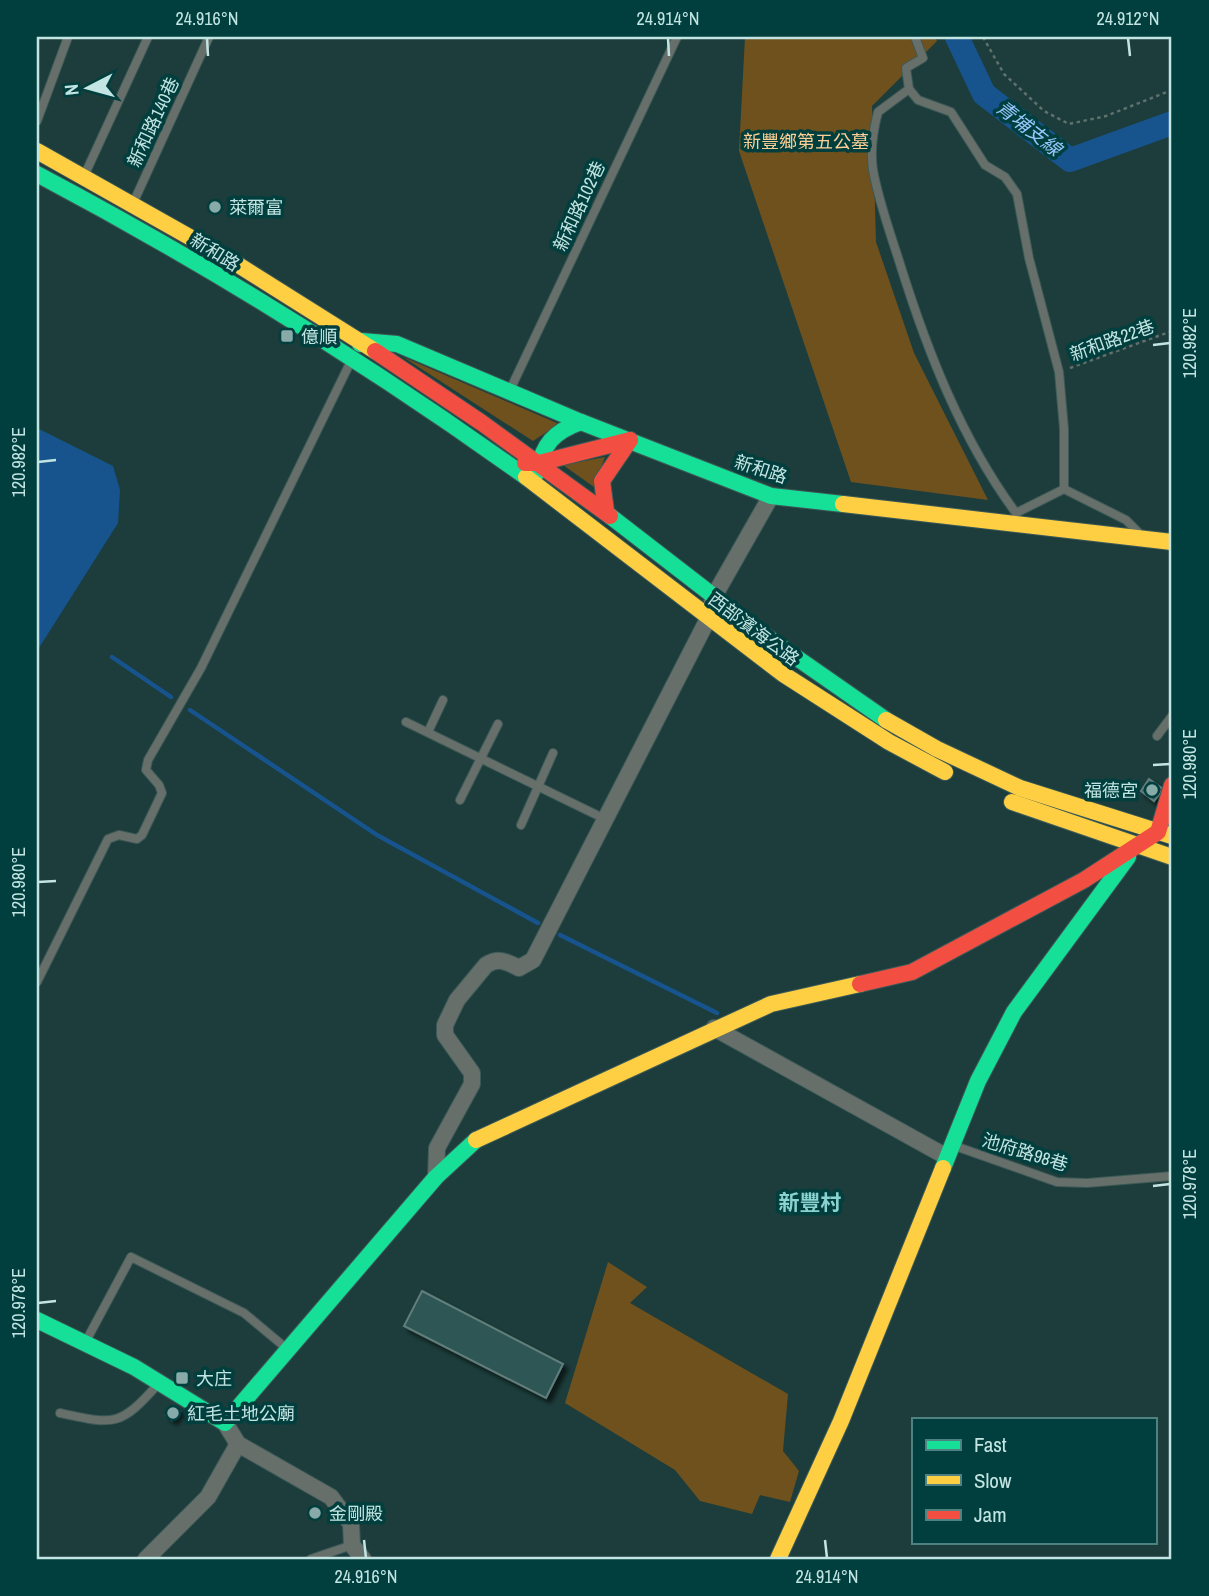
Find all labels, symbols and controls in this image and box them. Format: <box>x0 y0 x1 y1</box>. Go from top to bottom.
text: 24.916°N <box>176 6 239 31</box>
text: 24.914°N <box>637 6 700 31</box>
text: 24.912°N <box>1097 6 1160 31</box>
north arrow <box>52 52 122 122</box>
street label: 新和路140巷 <box>121 73 185 171</box>
text: N <box>58 83 85 97</box>
water label: 青埔支線 <box>991 94 1069 163</box>
park label: 新豐鄉第五公墓 <box>743 129 869 154</box>
street label: 新和路102巷 <box>547 157 611 255</box>
place label: 萊爾富 <box>229 195 283 220</box>
marker: 萊爾富 <box>207 199 223 215</box>
street label: 新和路 <box>185 227 245 277</box>
text: 120.982°E <box>1177 308 1202 378</box>
street label: 新和路22巷 <box>1066 313 1158 367</box>
place label: 億順 <box>301 324 337 349</box>
marker: 億順 <box>279 328 295 344</box>
text: 120.982°E <box>6 427 31 497</box>
street label: 新和路 <box>731 449 791 489</box>
street label: 西部濱海公路 <box>703 587 805 671</box>
text: 120.980°E <box>1177 729 1202 799</box>
place label: 福德宮 <box>1084 778 1138 803</box>
marker: 福德宮 <box>1144 782 1160 798</box>
text: 120.980°E <box>6 847 31 917</box>
street label: 池府路98巷 <box>979 1127 1071 1177</box>
text: 120.978°E <box>1177 1149 1202 1219</box>
district label: 新豐村 <box>779 1188 842 1217</box>
text: 120.978°E <box>6 1268 31 1338</box>
place label: 大庄 <box>196 1366 232 1391</box>
marker: 大庄 <box>174 1370 190 1386</box>
place label: 紅毛土地公廟 <box>187 1401 295 1426</box>
marker: 紅毛土地公廟 <box>165 1405 181 1421</box>
legend <box>912 1418 1156 1544</box>
text: Fast <box>974 1430 1007 1459</box>
text: Slow <box>974 1466 1012 1495</box>
text: Jam <box>974 1500 1007 1529</box>
place label: 金剛殿 <box>329 1501 383 1526</box>
marker: 金剛殿 <box>307 1505 323 1521</box>
text: 24.916°N <box>335 1564 398 1589</box>
text: 24.914°N <box>796 1564 859 1589</box>

